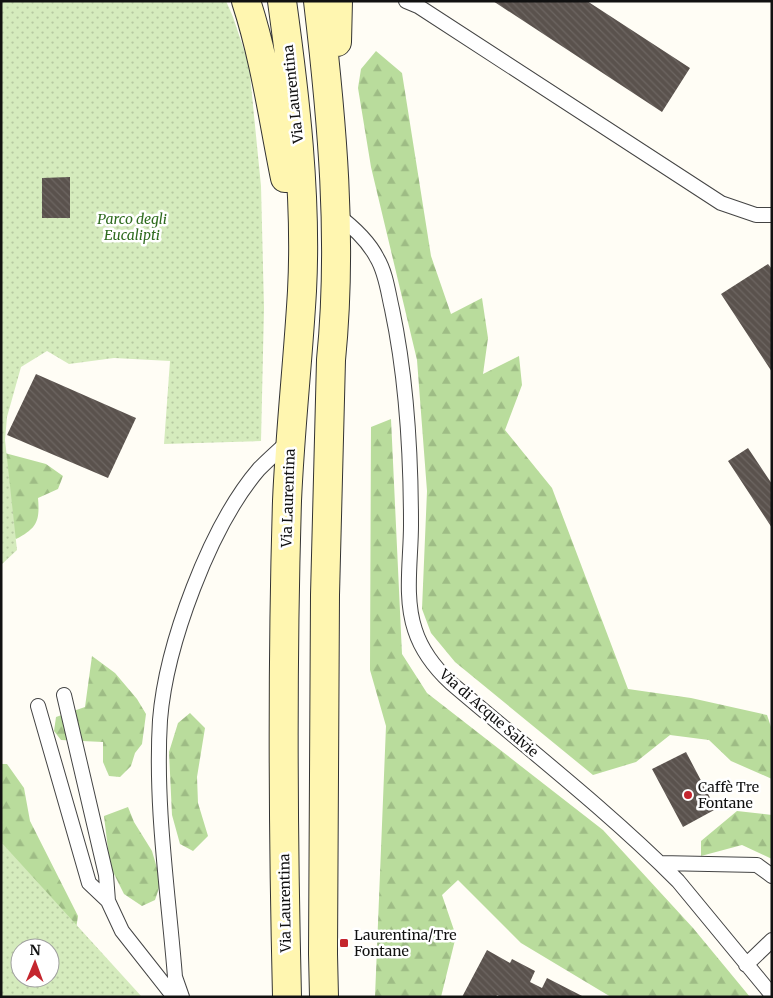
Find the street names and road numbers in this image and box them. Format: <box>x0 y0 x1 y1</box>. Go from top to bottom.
street label: Via Laurentina <box>279 43 307 145</box>
street label: Via Laurentina <box>277 448 299 549</box>
street label: Via di Acque Salvie <box>435 664 542 761</box>
street label: Via Laurentina <box>275 853 295 954</box>

